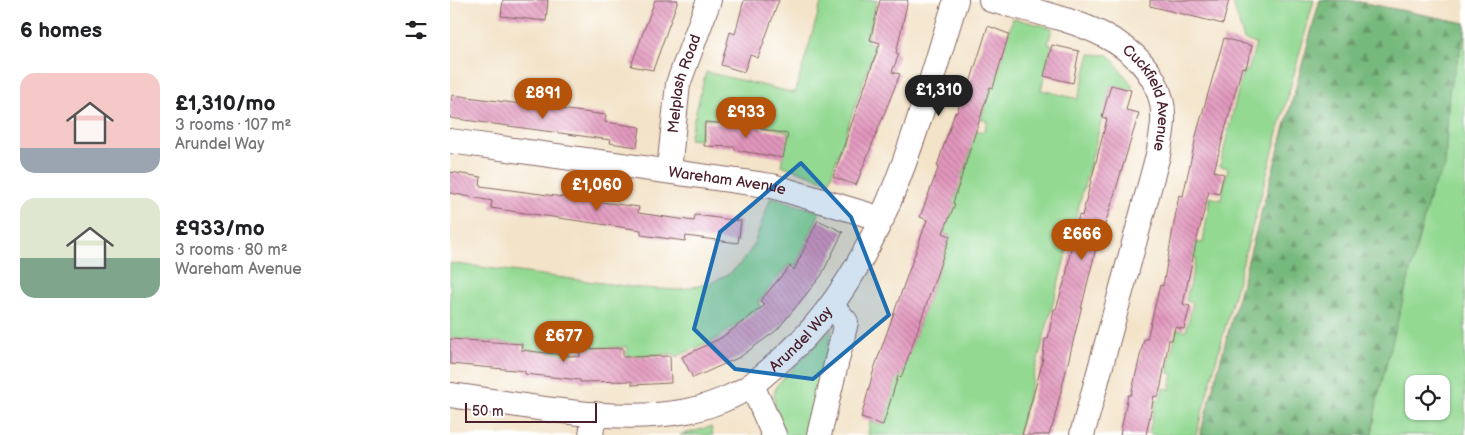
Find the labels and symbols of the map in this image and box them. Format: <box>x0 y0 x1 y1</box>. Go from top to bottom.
street label: Melplash Road <box>664 32 706 134</box>
street label: Cuckfield Avenue <box>1118 41 1172 153</box>
pin: £1,310 <box>898 74 980 117</box>
pin: £891 <box>513 78 573 120</box>
pin: £933 <box>716 96 776 139</box>
street label: Wareham Avenue <box>667 163 788 200</box>
pin: £1,060 <box>556 170 638 212</box>
pin: £666 <box>1052 218 1112 261</box>
street label: Arundel Way <box>765 303 837 376</box>
pin: £677 <box>534 320 594 363</box>
scale bar <box>465 400 598 423</box>

